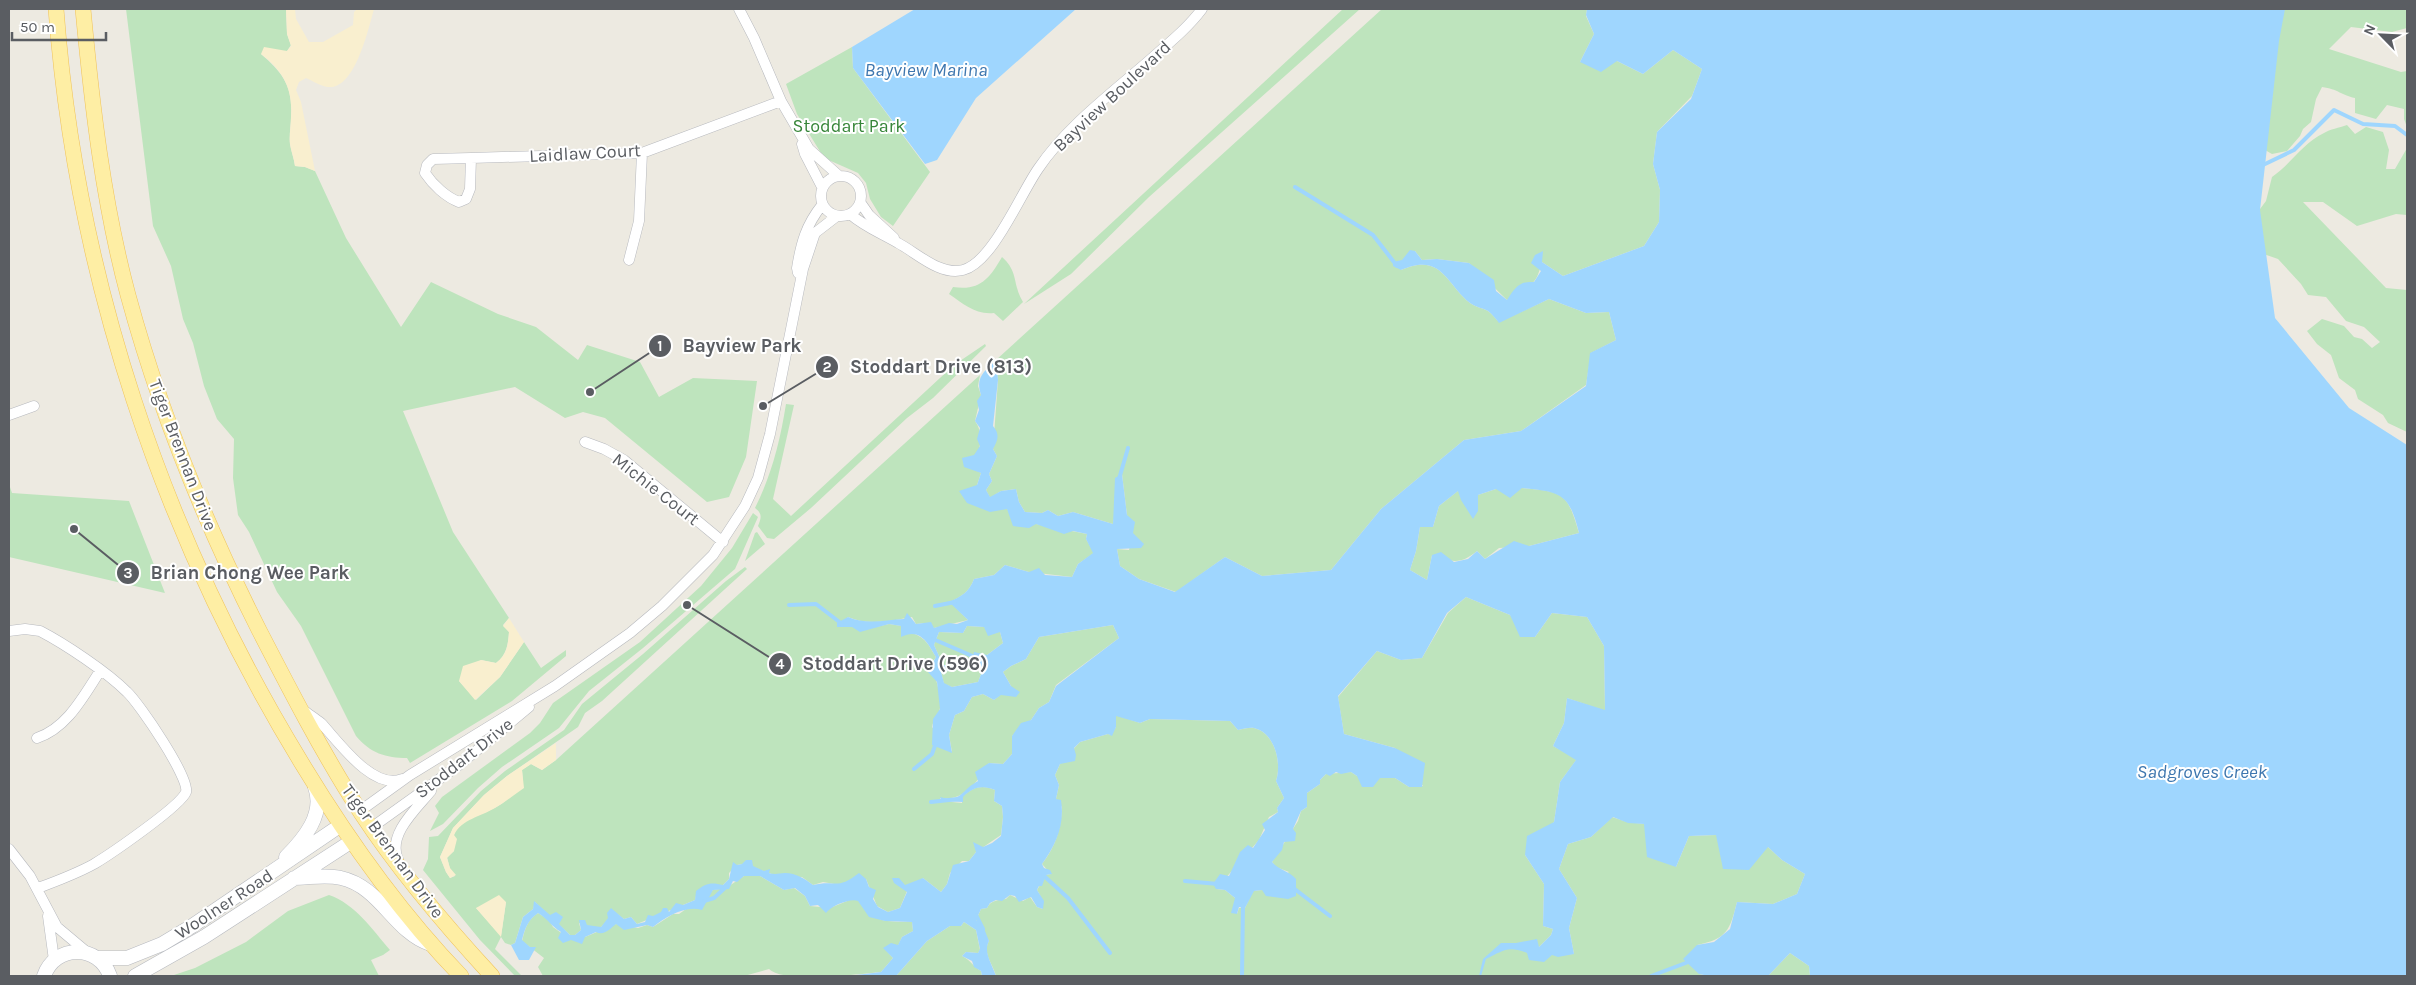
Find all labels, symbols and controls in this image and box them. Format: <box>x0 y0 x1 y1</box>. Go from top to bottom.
scale bar <box>12 10 106 42</box>
north arrow <box>2356 10 2406 60</box>
text: 50 m <box>20 18 55 36</box>
text: N <box>2360 22 2379 38</box>
street label: Bayview Boulevard <box>1049 36 1175 156</box>
water label: Bayview Marina <box>864 59 988 81</box>
park label: Stoddart Park <box>793 115 905 137</box>
street label: Laidlaw Court <box>529 139 642 167</box>
callout: Bayview Park <box>647 329 812 363</box>
text: Bayview Park <box>682 335 802 357</box>
text: 1 <box>657 337 663 355</box>
callout: Stoddart Drive (813) <box>815 350 1042 384</box>
text: Stoddart Drive (813) <box>850 356 1032 378</box>
text: 2 <box>822 358 832 376</box>
street label: Tiger Brennan Drive <box>144 376 222 534</box>
street label: Michie Court <box>608 448 704 530</box>
callout: Brian Chong Wee Park <box>116 556 360 590</box>
text: Brian Chong Wee Park <box>150 562 350 584</box>
text: 3 <box>123 564 133 582</box>
callout: Stoddart Drive (596) <box>768 647 998 681</box>
text: Stoddart Drive (596) <box>802 653 988 675</box>
text: 4 <box>776 655 785 673</box>
street label: Stoddart Drive <box>411 713 517 803</box>
water label: Sadgroves Creek <box>2137 761 2267 783</box>
street label: Tiger Brennan Drive <box>337 780 449 922</box>
street label: Woolner Road <box>171 864 277 944</box>

